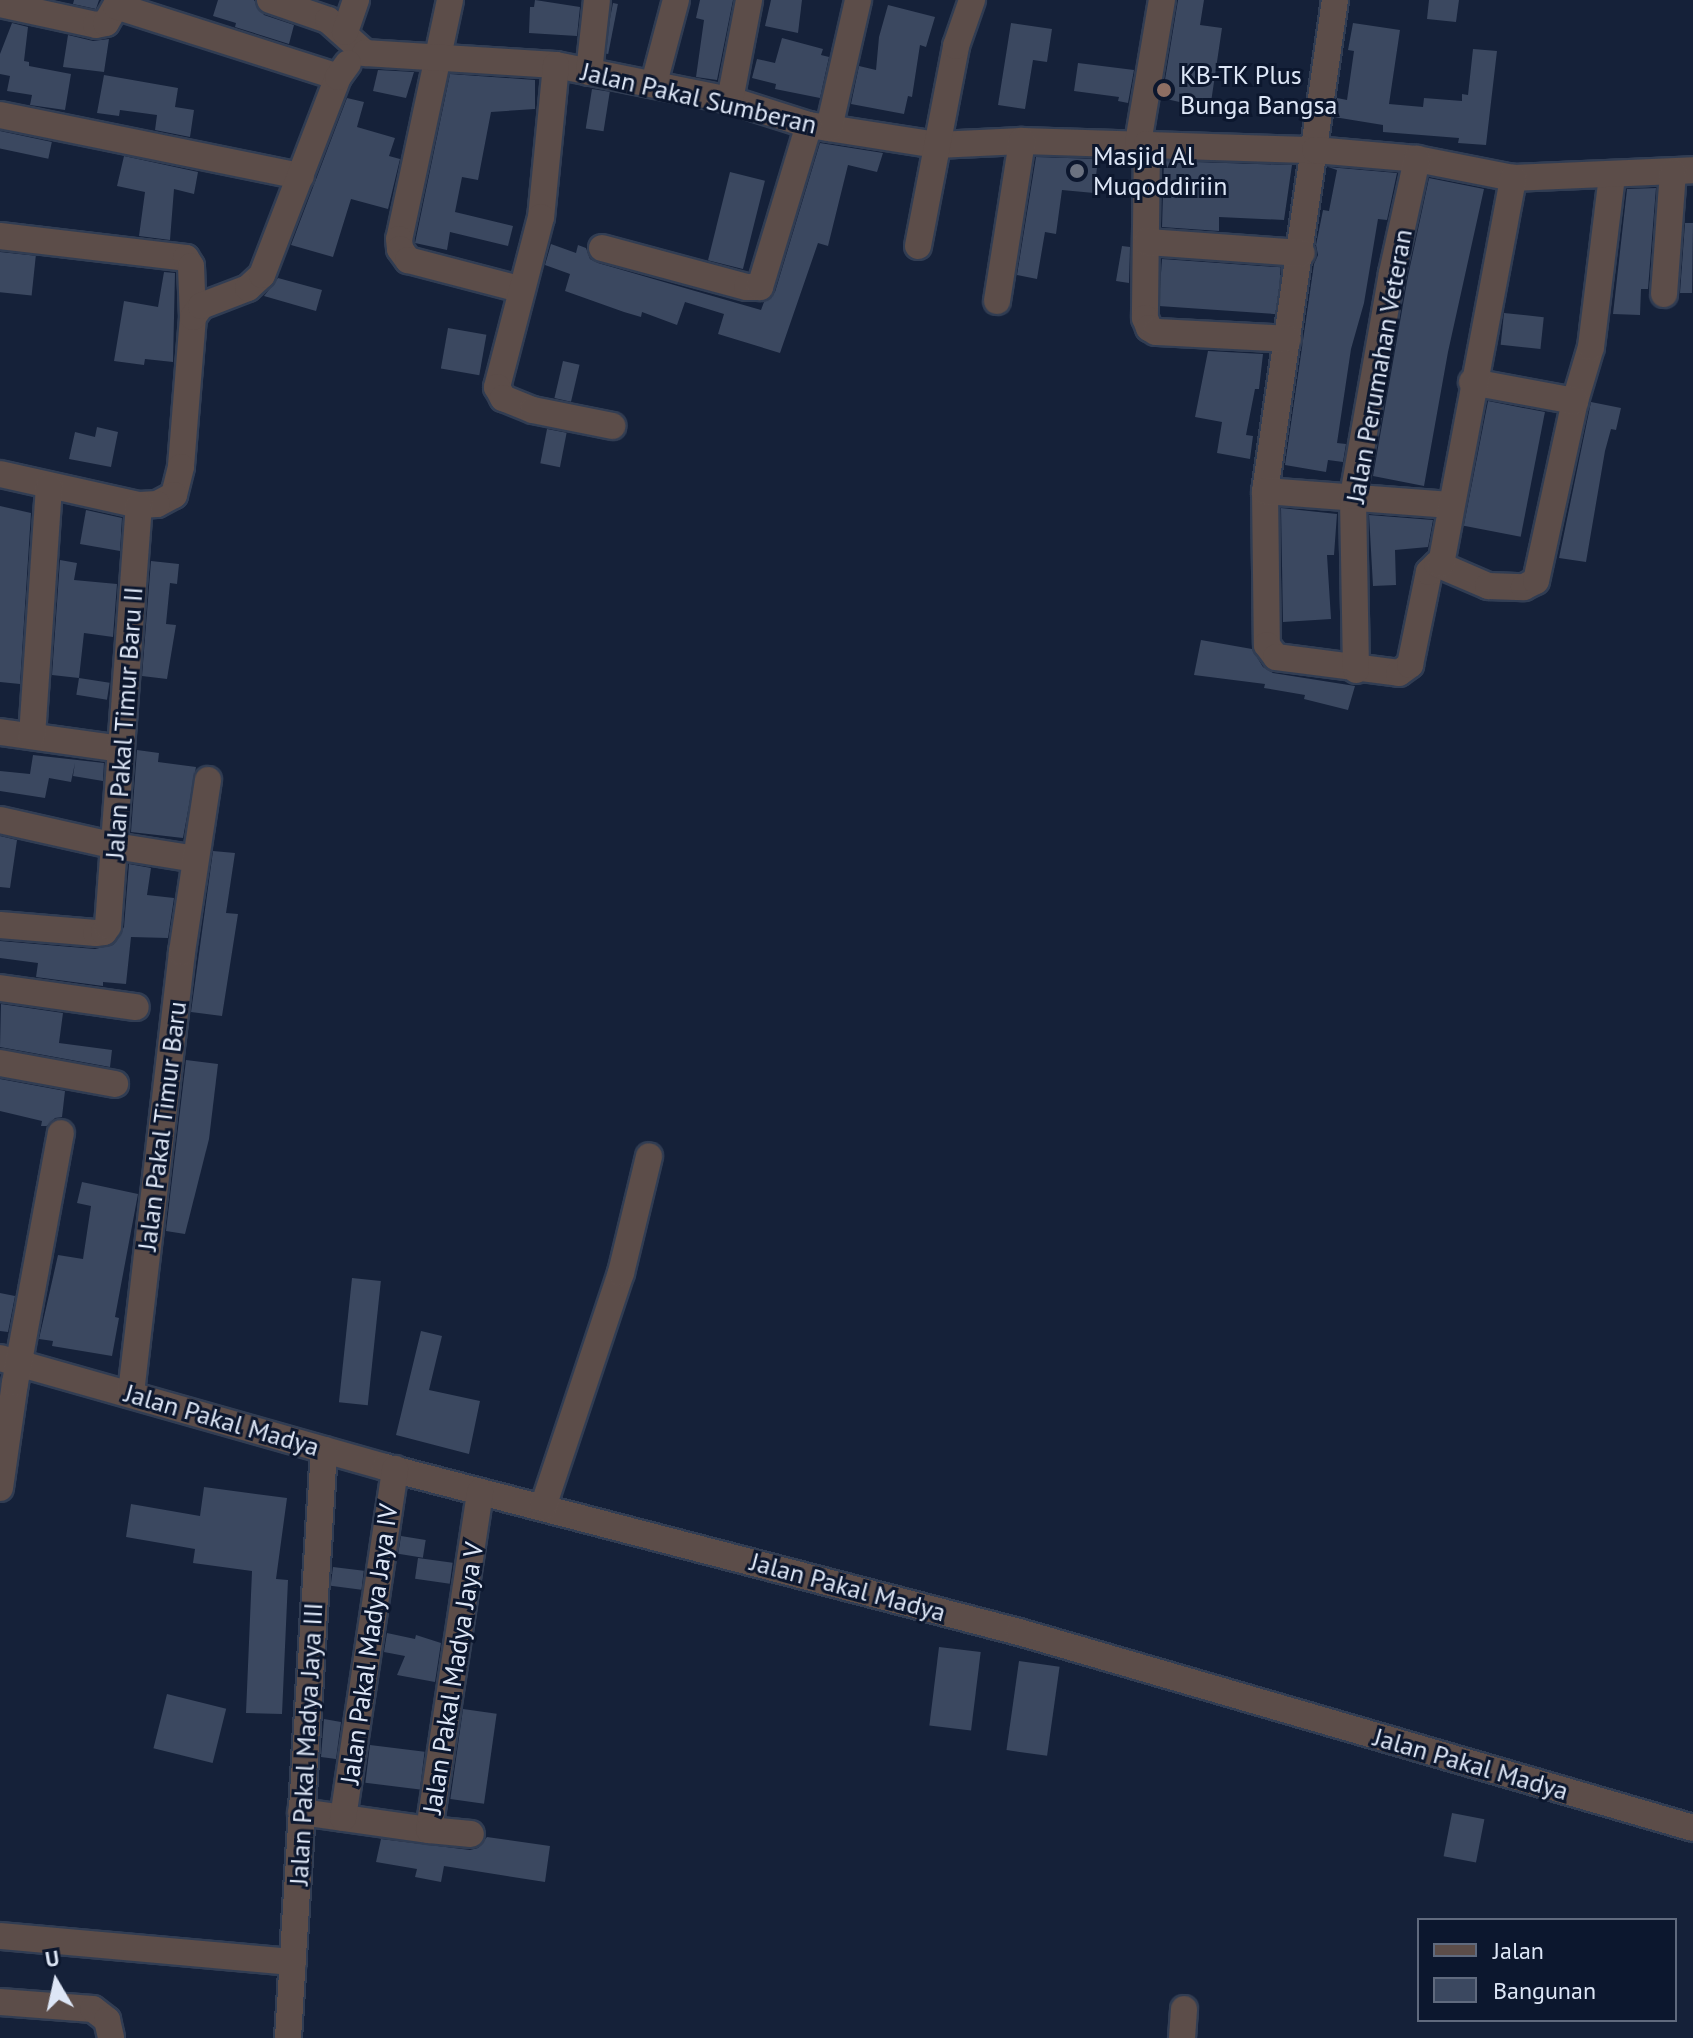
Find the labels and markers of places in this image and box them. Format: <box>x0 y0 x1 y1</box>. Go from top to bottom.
place label: KB-TK Plus Bunga Bangsa <box>1180 59 1337 120</box>
marker: KB-TK Plus Bunga Bangsa <box>1155 81 1173 99</box>
place label: Masjid Al Muqoddiriin <box>1093 140 1227 202</box>
marker: Masjid Al Muqoddiriin <box>1068 162 1086 180</box>

